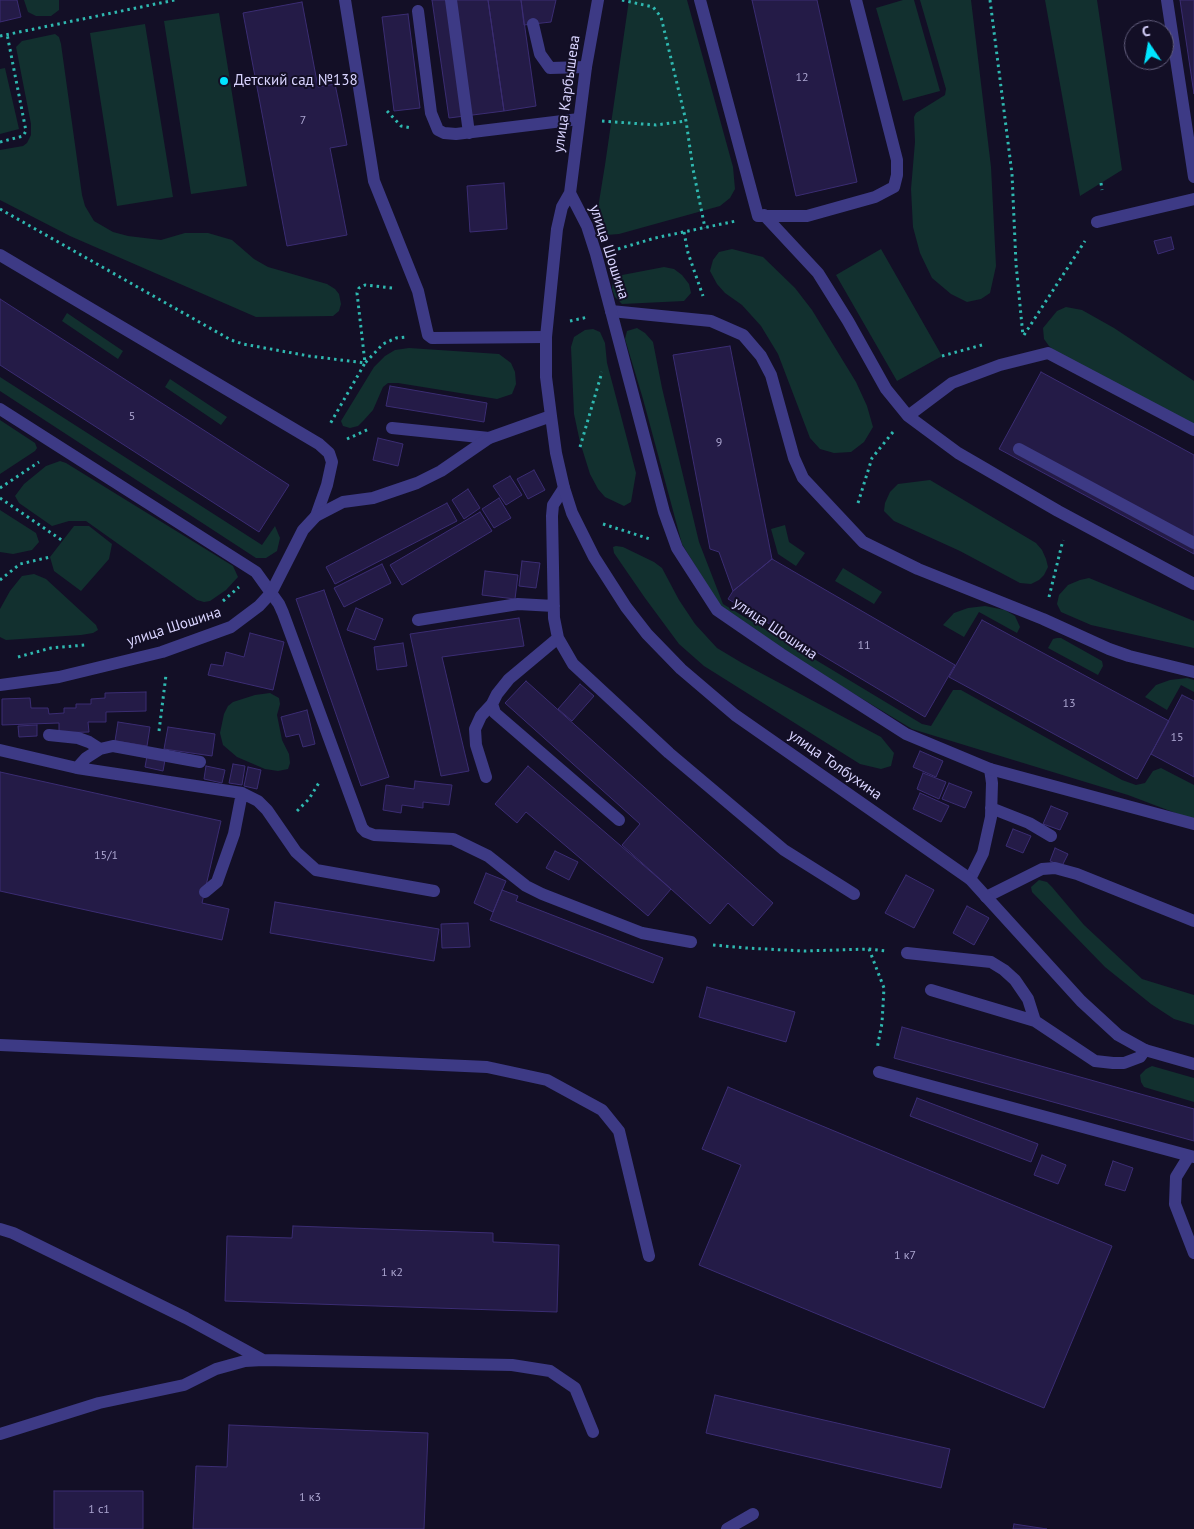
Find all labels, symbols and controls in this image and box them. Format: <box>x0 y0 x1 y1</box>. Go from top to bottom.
north arrow <box>1124 20 1174 70</box>
text: С <box>1140 22 1152 41</box>
street label: улица Карбышева <box>550 34 584 154</box>
house number: 12 <box>795 71 809 85</box>
place label: Детский сад №138 <box>234 72 358 90</box>
marker: Детский сад №138 <box>218 75 230 87</box>
house number: 7 <box>300 114 306 128</box>
street label: улица Шошина <box>585 203 633 301</box>
house number: 5 <box>129 410 135 424</box>
house number: 9 <box>716 436 722 450</box>
street label: улица Шошина <box>729 594 821 664</box>
street label: улица Шошина <box>125 603 223 651</box>
house number: 11 <box>857 639 871 653</box>
house number: 13 <box>1062 697 1076 711</box>
street label: улица Толбухина <box>785 726 885 804</box>
house number: 15 <box>1170 731 1184 745</box>
house number: 15/1 <box>94 849 118 863</box>
house number: 1 к7 <box>894 1249 916 1263</box>
house number: 1 к2 <box>381 1266 403 1280</box>
house number: 1 к3 <box>299 1491 321 1505</box>
house number: 1 с1 <box>88 1503 110 1517</box>

